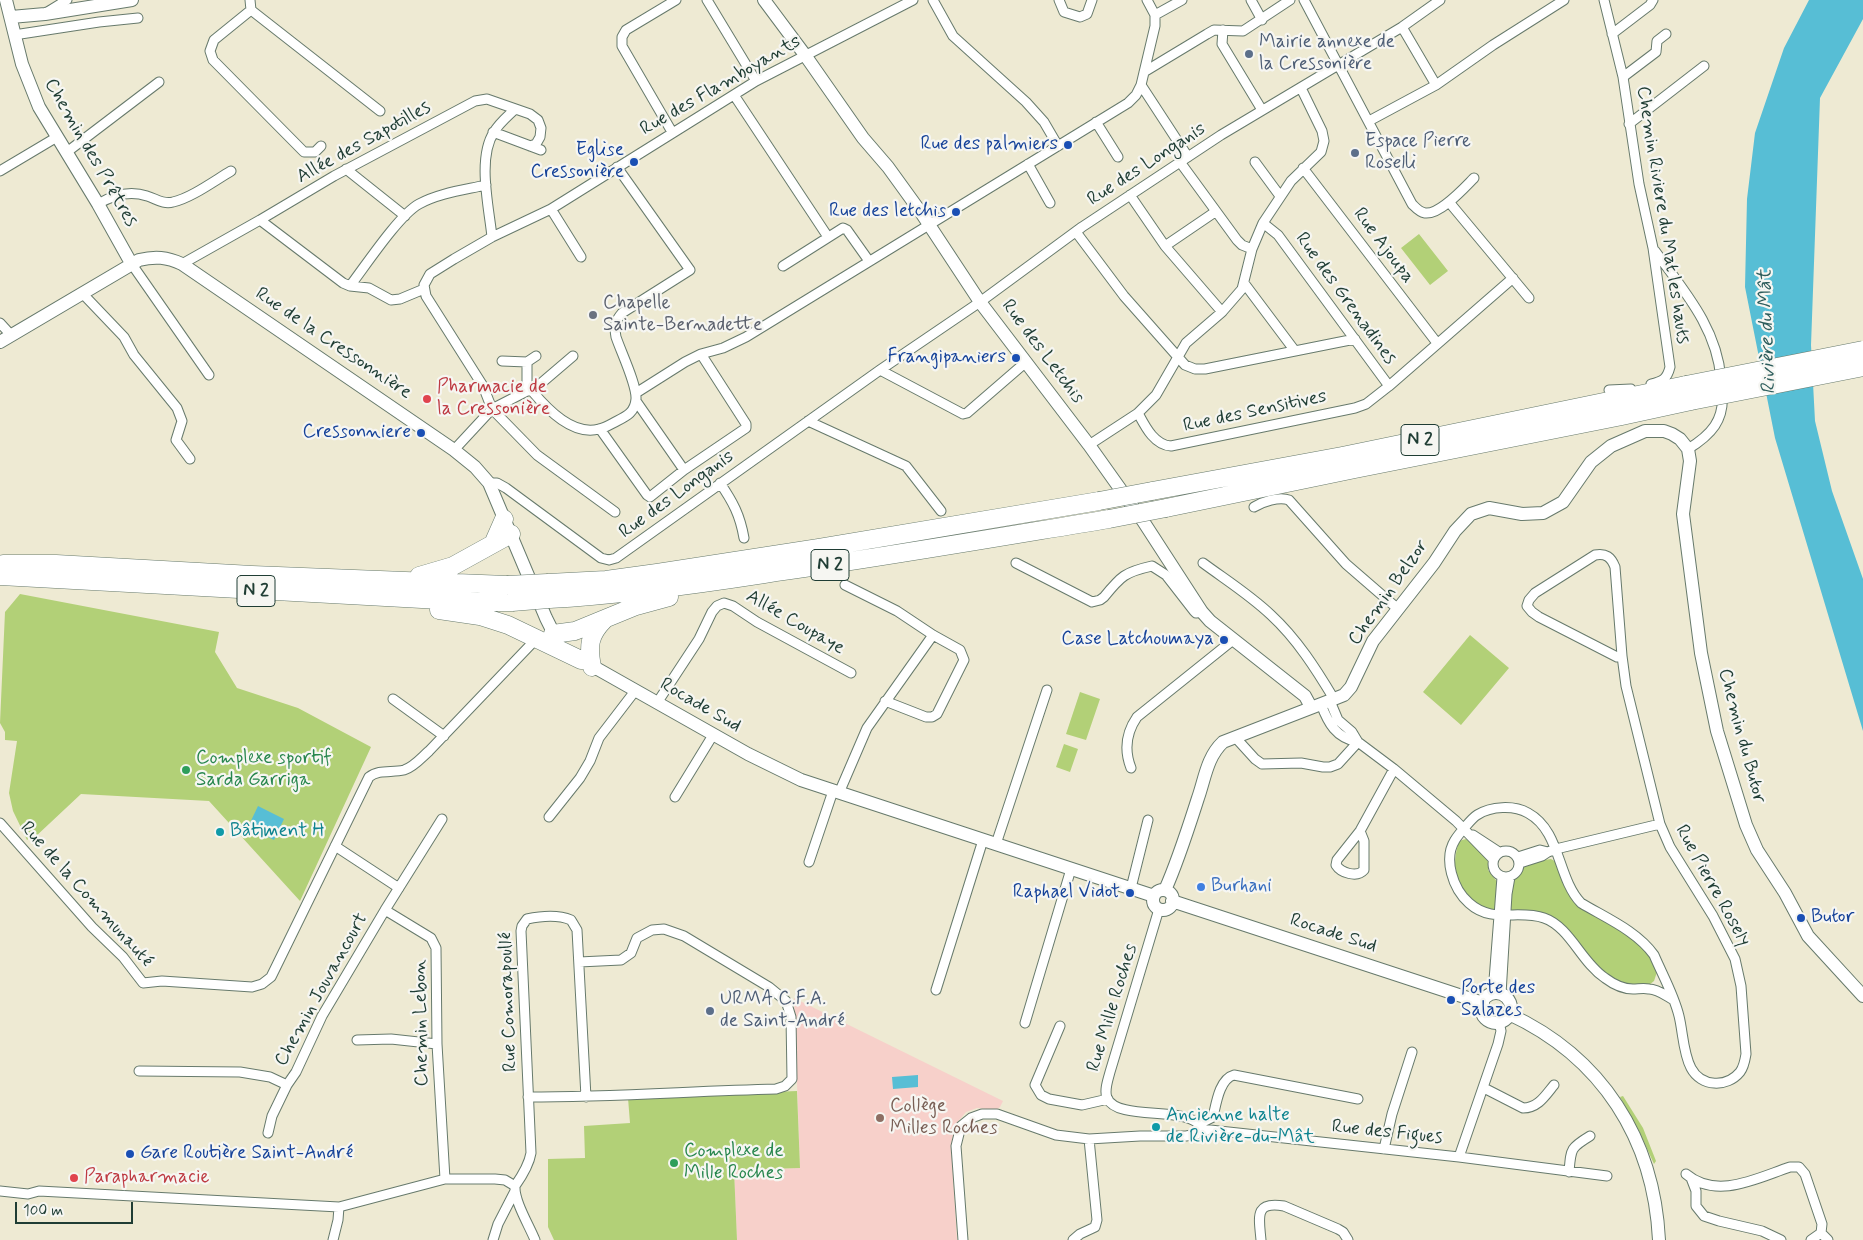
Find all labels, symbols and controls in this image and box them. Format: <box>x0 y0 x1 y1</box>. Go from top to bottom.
street label: Rue des Flamboyants <box>637 31 805 141</box>
place label: Mairie annexe de la Cressonière <box>1259 32 1395 76</box>
marker: Mairie annexe de la Cressonière <box>1243 48 1255 60</box>
street label: Chemin des Prêtres <box>38 75 142 231</box>
street label: Chemin Riviere du Mat les hauts <box>1630 85 1694 345</box>
street label: Allée des Sapotilles <box>293 97 435 189</box>
street label: Rue des Longanis <box>1084 118 1210 212</box>
place label: Espace Pierre Roselli <box>1365 131 1471 175</box>
place label: Rue des palmiers <box>920 134 1058 156</box>
marker: Rue des palmiers <box>1062 139 1074 151</box>
place label: Eglise Cressonière <box>531 140 624 184</box>
marker: Espace Pierre Roselli <box>1349 147 1361 159</box>
marker: Eglise Cressonière <box>628 156 640 168</box>
place label: Rue des letchis <box>829 201 946 223</box>
street label: Rue Ajoupa <box>1347 204 1419 288</box>
marker: Rue des letchis <box>950 206 962 218</box>
street label: Rue des Grenadines <box>1289 228 1401 370</box>
water label: Rivière du Mât <box>1754 269 1782 395</box>
street label: Rue de la Cressonnière <box>250 283 416 405</box>
place label: Chapelle Sainte-Bernadette <box>603 293 762 337</box>
street label: Rue des Letchis <box>996 296 1088 408</box>
marker: Chapelle Sainte-Bernadette <box>587 309 599 321</box>
place label: Frangipaniers <box>888 347 1006 369</box>
marker: Frangipaniers <box>1010 352 1022 364</box>
place label: Pharmacie de la Cressonière <box>437 377 550 421</box>
street label: Rue des Sensitives <box>1181 386 1329 438</box>
marker: Pharmacie de la Cressonière <box>421 393 433 405</box>
place label: Cressonniere <box>303 422 411 444</box>
road number: N 2 <box>1401 424 1439 456</box>
marker: Cressonniere <box>415 427 427 439</box>
street label: Rue des Longanis <box>615 446 739 544</box>
street label: Chemin Belzor <box>1344 536 1434 650</box>
road number: N 2 <box>811 550 849 580</box>
road number: N 2 <box>237 576 275 606</box>
street label: Allée Coupaye <box>742 586 848 660</box>
place label: Case Latchoumaya <box>1061 629 1214 651</box>
marker: Case Latchoumaya <box>1218 634 1230 646</box>
street label: Chemin du Butor <box>1712 666 1770 806</box>
street label: Rocade Sud <box>655 674 745 738</box>
place label: Complexe sportif Sarda Garriga <box>196 748 332 792</box>
marker: Complexe sportif Sarda Garriga <box>180 764 192 776</box>
street label: Rue de la Communauté <box>15 817 157 973</box>
place label: Bâtiment H <box>230 821 325 843</box>
street label: Rue Pierre Rosely <box>1669 821 1755 951</box>
marker: Bâtiment H <box>214 826 226 838</box>
place label: Burhani <box>1211 876 1272 898</box>
marker: Burhani <box>1195 881 1207 893</box>
place label: Raphael Vidot <box>1013 882 1120 904</box>
marker: Raphael Vidot <box>1124 887 1136 899</box>
place label: Butor <box>1811 907 1854 929</box>
street label: Chemin Jouvancourt <box>270 909 374 1071</box>
street label: Rocade Sud <box>1287 909 1379 959</box>
marker: Butor <box>1795 912 1807 924</box>
street label: Rue Comorapoullé <box>495 932 523 1072</box>
street label: Rue Mille Roches <box>1083 941 1143 1075</box>
street label: Chemin Lebon <box>409 959 435 1087</box>
place label: Porte des Salazes <box>1461 978 1535 1022</box>
place label: URMA C.F.A. de Saint-André <box>720 989 845 1033</box>
marker: Porte des Salazes <box>1445 994 1457 1006</box>
marker: URMA C.F.A. de Saint-André <box>704 1005 716 1017</box>
place label: Collège Milles Roches <box>890 1096 998 1140</box>
place label: Ancienne halte de Rivière-du-Mât <box>1166 1105 1315 1149</box>
marker: Collège Milles Roches <box>874 1112 886 1124</box>
street label: Rue des Figues <box>1331 1116 1443 1150</box>
marker: Ancienne halte de Rivière-du-Mât <box>1150 1121 1162 1133</box>
place label: Complexe de Mille Roches <box>684 1141 784 1185</box>
place label: Gare Routière Saint-André <box>140 1143 353 1165</box>
marker: Gare Routière Saint-André <box>124 1148 136 1160</box>
marker: Complexe de Mille Roches <box>668 1157 680 1169</box>
place label: Parapharmacie <box>84 1167 209 1189</box>
marker: Parapharmacie <box>68 1172 80 1184</box>
scale bar <box>18 1192 135 1224</box>
text: 100 m <box>23 1201 63 1221</box>

